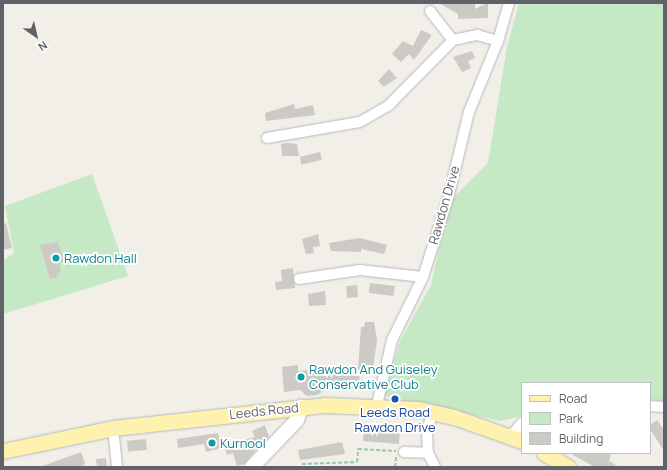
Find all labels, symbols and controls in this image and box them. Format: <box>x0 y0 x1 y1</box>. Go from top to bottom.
north arrow <box>16 16 56 56</box>
text: N <box>36 38 50 55</box>
street label: Rawdon Drive <box>425 164 463 246</box>
place label: Rawdon Hall <box>64 250 137 266</box>
marker: Rawdon Hall <box>51 253 61 263</box>
place label: Rawdon And Guiseley Conservative Club <box>309 362 438 393</box>
marker: Rawdon And Guiseley Conservative Club <box>296 372 306 382</box>
legend <box>521 382 651 454</box>
text: Road <box>559 390 587 407</box>
marker: Leeds Road Rawdon Drive <box>390 394 400 404</box>
street label: Leeds Road <box>228 400 300 422</box>
place label: Leeds Road Rawdon Drive <box>355 405 435 436</box>
text: Park <box>559 410 583 427</box>
text: Building <box>559 430 603 447</box>
place label: Kurnool <box>220 435 266 451</box>
marker: Kurnool <box>207 438 217 448</box>

